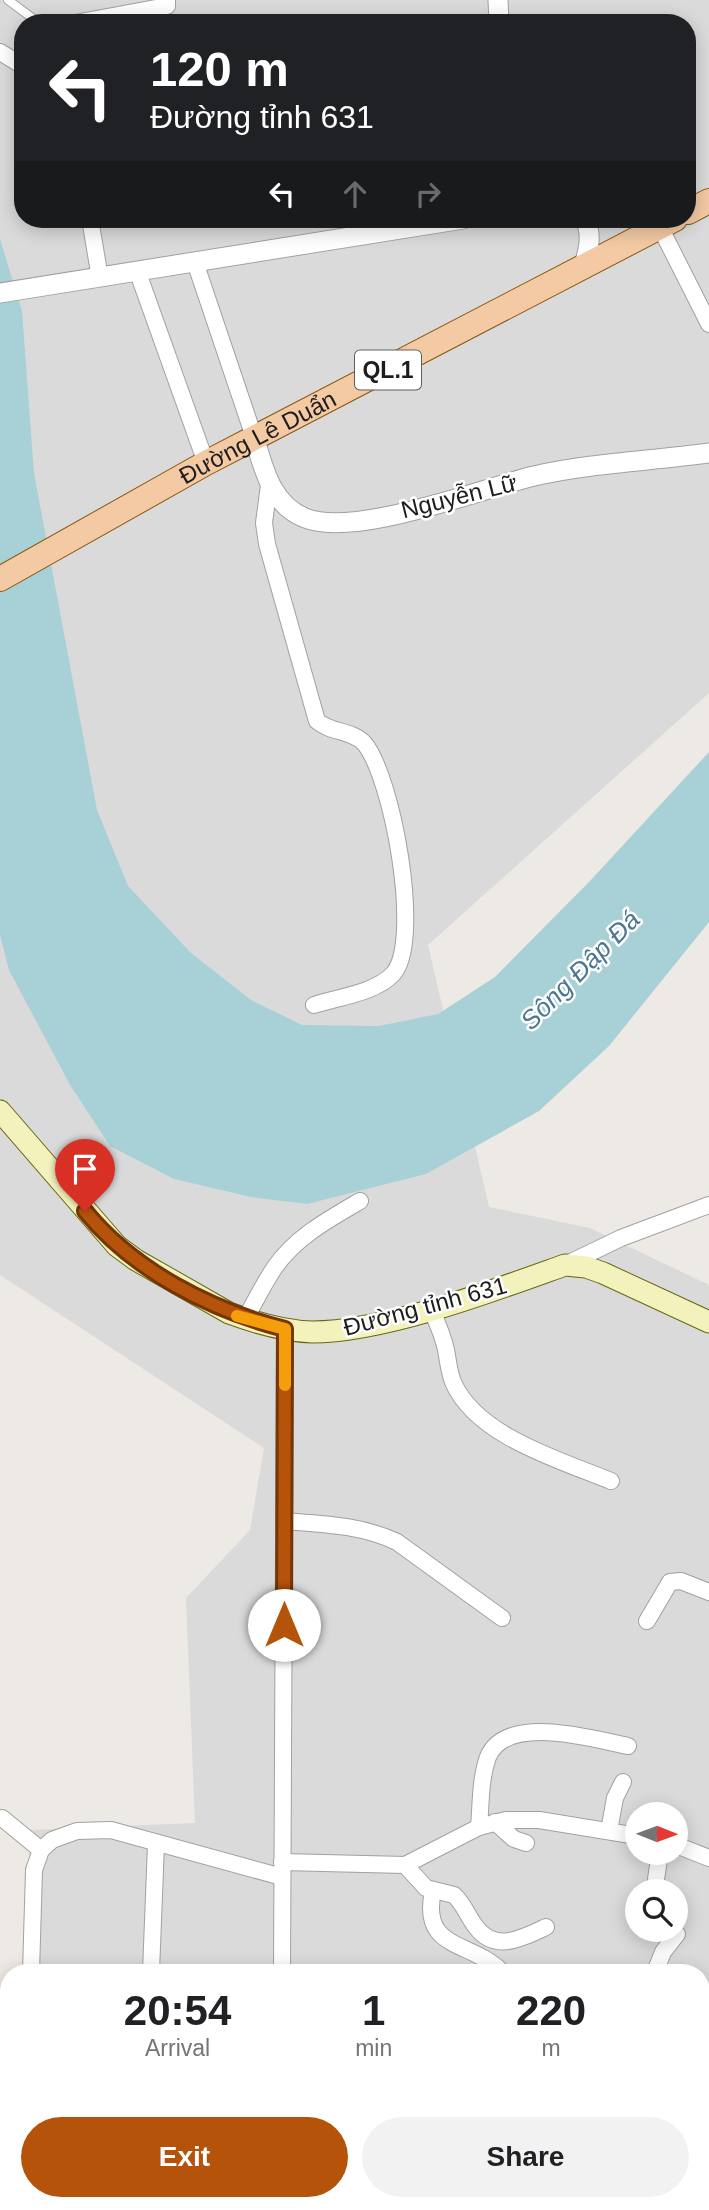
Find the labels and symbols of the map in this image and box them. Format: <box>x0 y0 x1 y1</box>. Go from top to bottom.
road number: QL.1 <box>355 350 421 390</box>
street label: Đường Lê Duẩn <box>174 384 340 489</box>
street label: Nguyễn Lữ <box>398 469 520 523</box>
water label: Sông Đập Đá <box>514 904 646 1036</box>
pin <box>55 1139 115 1211</box>
street label: Đường tỉnh 631 <box>340 1271 510 1341</box>
position arrow <box>247 1588 321 1662</box>
north arrow <box>625 1802 688 1866</box>

